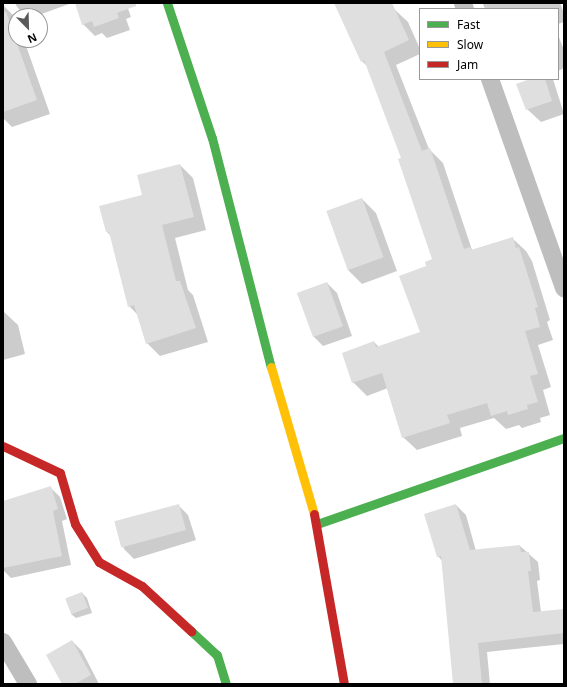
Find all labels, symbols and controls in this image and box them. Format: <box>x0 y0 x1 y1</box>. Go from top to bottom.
north arrow <box>8 8 48 48</box>
legend <box>419 8 559 80</box>
text: Fast <box>457 16 480 33</box>
text: N <box>25 30 40 47</box>
text: Slow <box>457 36 483 53</box>
text: Jam <box>457 56 478 73</box>

